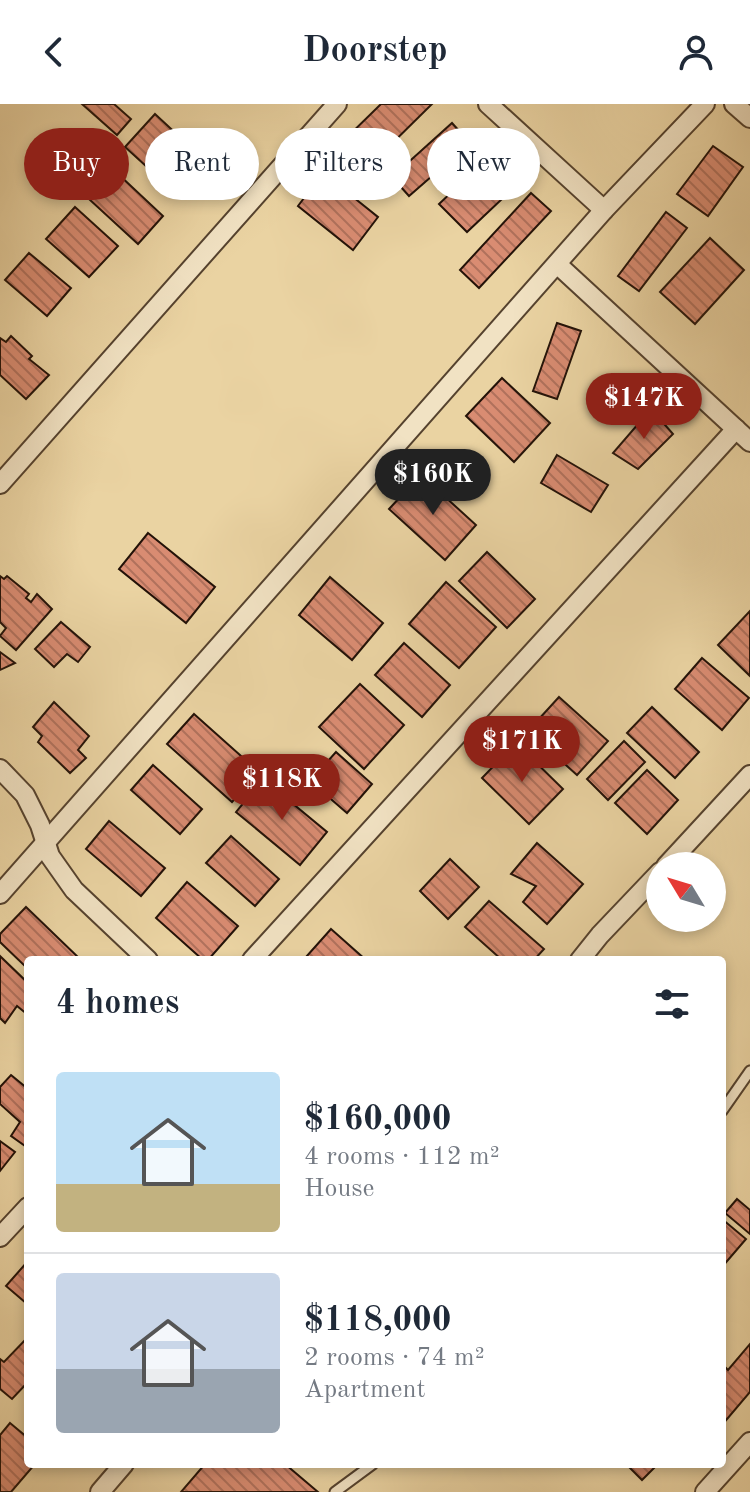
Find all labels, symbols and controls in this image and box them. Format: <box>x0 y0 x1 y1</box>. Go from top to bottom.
icon: back <box>32 30 76 74</box>
icon: person <box>674 30 718 74</box>
text: Doorstep <box>302 34 448 70</box>
chip: Buy <box>24 128 129 200</box>
chip: Rent <box>145 128 259 200</box>
chip: Filters <box>275 128 411 200</box>
chip: New <box>427 128 540 200</box>
pin: $147K <box>588 373 700 441</box>
text: $147K <box>604 386 684 412</box>
pin: $160K <box>377 449 489 517</box>
text: $160K <box>393 462 473 488</box>
pin: $171K <box>466 716 578 784</box>
text: $171K <box>482 729 562 755</box>
pin: $118K <box>226 754 338 822</box>
text: $118K <box>242 767 322 793</box>
north arrow <box>646 852 726 932</box>
map controls <box>646 852 726 932</box>
icon: filters <box>650 982 694 1026</box>
text: 4 homes <box>56 987 179 1021</box>
text: $160,000 <box>304 1103 452 1137</box>
icon: home <box>120 1104 216 1200</box>
text: 4 rooms · 112 m² <box>304 1144 500 1170</box>
text: House <box>304 1176 375 1202</box>
text: $118,000 <box>304 1304 452 1338</box>
icon: home <box>120 1305 216 1401</box>
text: 2 rooms · 74 m² <box>304 1345 485 1371</box>
text: Apartment <box>304 1377 426 1403</box>

